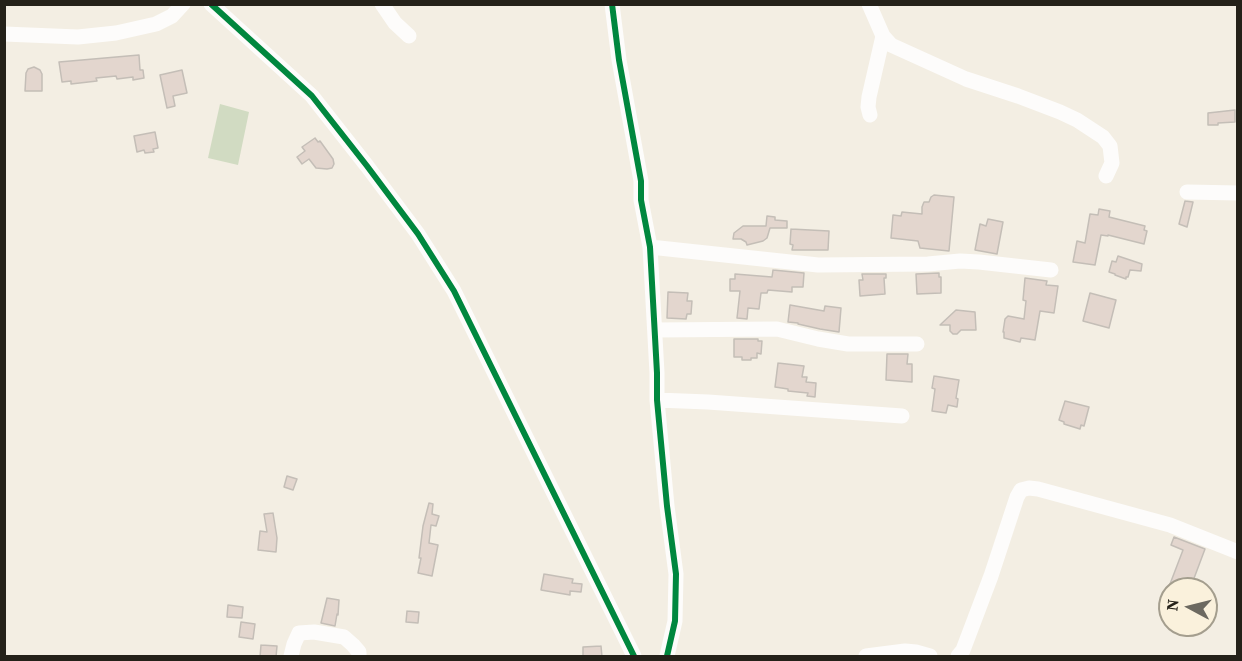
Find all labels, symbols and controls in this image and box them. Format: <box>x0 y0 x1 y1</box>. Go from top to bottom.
north arrow <box>1158 577 1218 637</box>
text: N <box>1160 598 1184 612</box>

